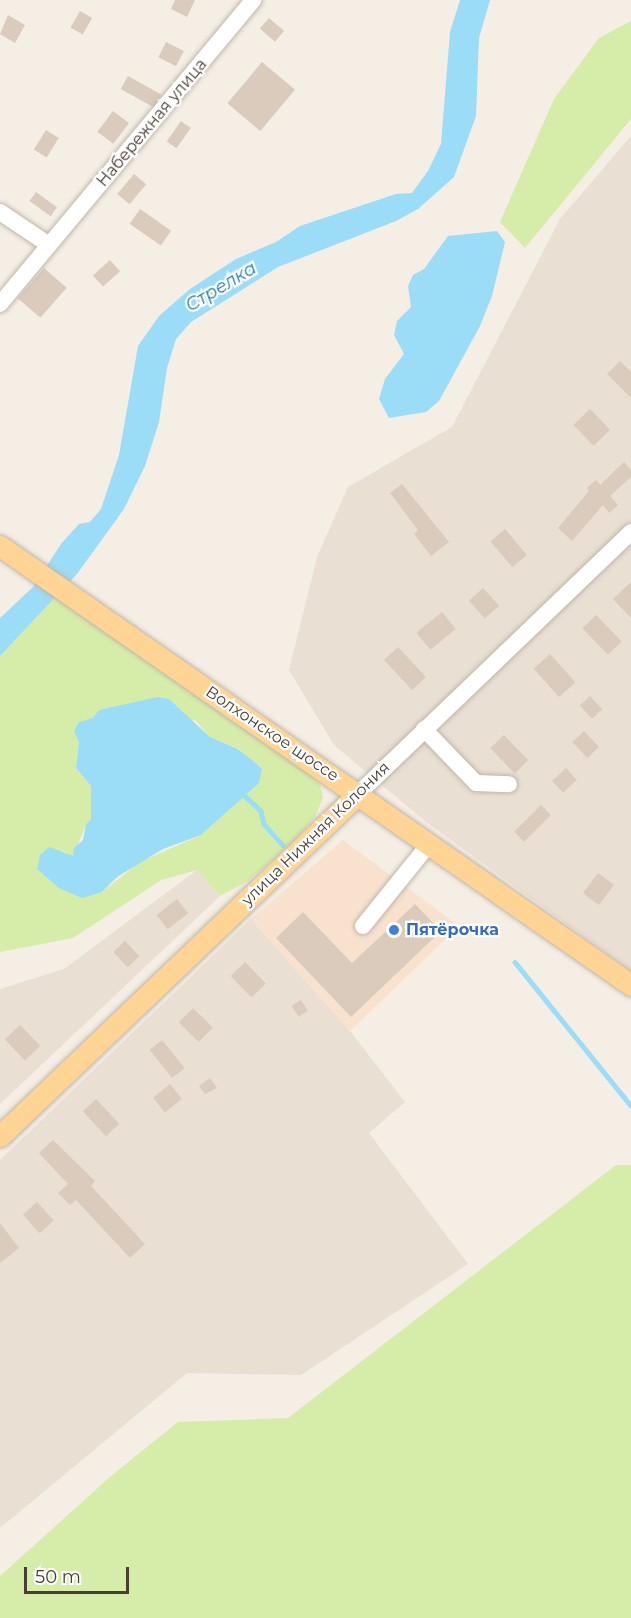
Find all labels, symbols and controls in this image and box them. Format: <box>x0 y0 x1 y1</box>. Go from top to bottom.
street label: Набережная улица <box>93 55 211 191</box>
water label: Стрелка <box>182 257 260 317</box>
street label: Волхонское шоссе <box>202 682 342 786</box>
street label: улица Нижняя Колония <box>238 758 394 910</box>
place label: Пятёрочка <box>406 920 499 940</box>
marker: Пятёрочка <box>387 923 401 937</box>
scale bar <box>27 1555 132 1593</box>
text: 50 m <box>35 1566 81 1588</box>

